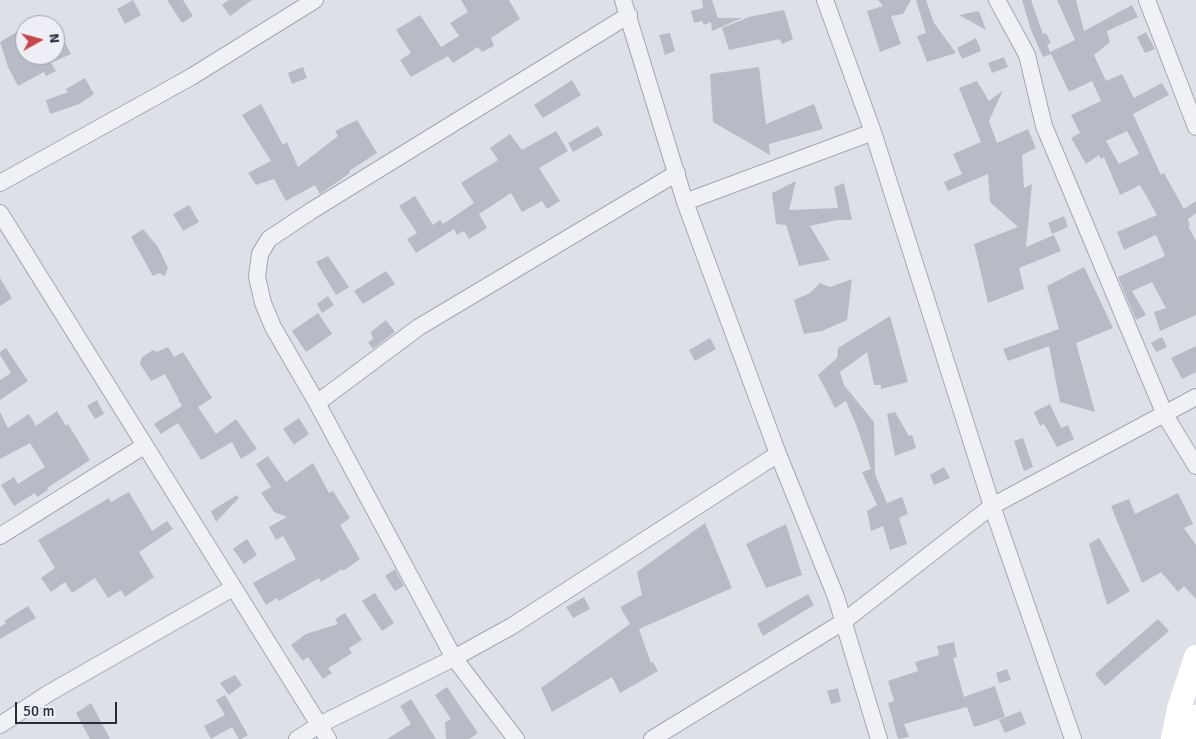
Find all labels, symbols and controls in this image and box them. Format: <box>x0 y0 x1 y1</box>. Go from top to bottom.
north arrow <box>15 15 65 65</box>
text: N <box>45 32 63 44</box>
scale bar <box>18 692 120 724</box>
text: 50 m <box>23 702 54 720</box>

